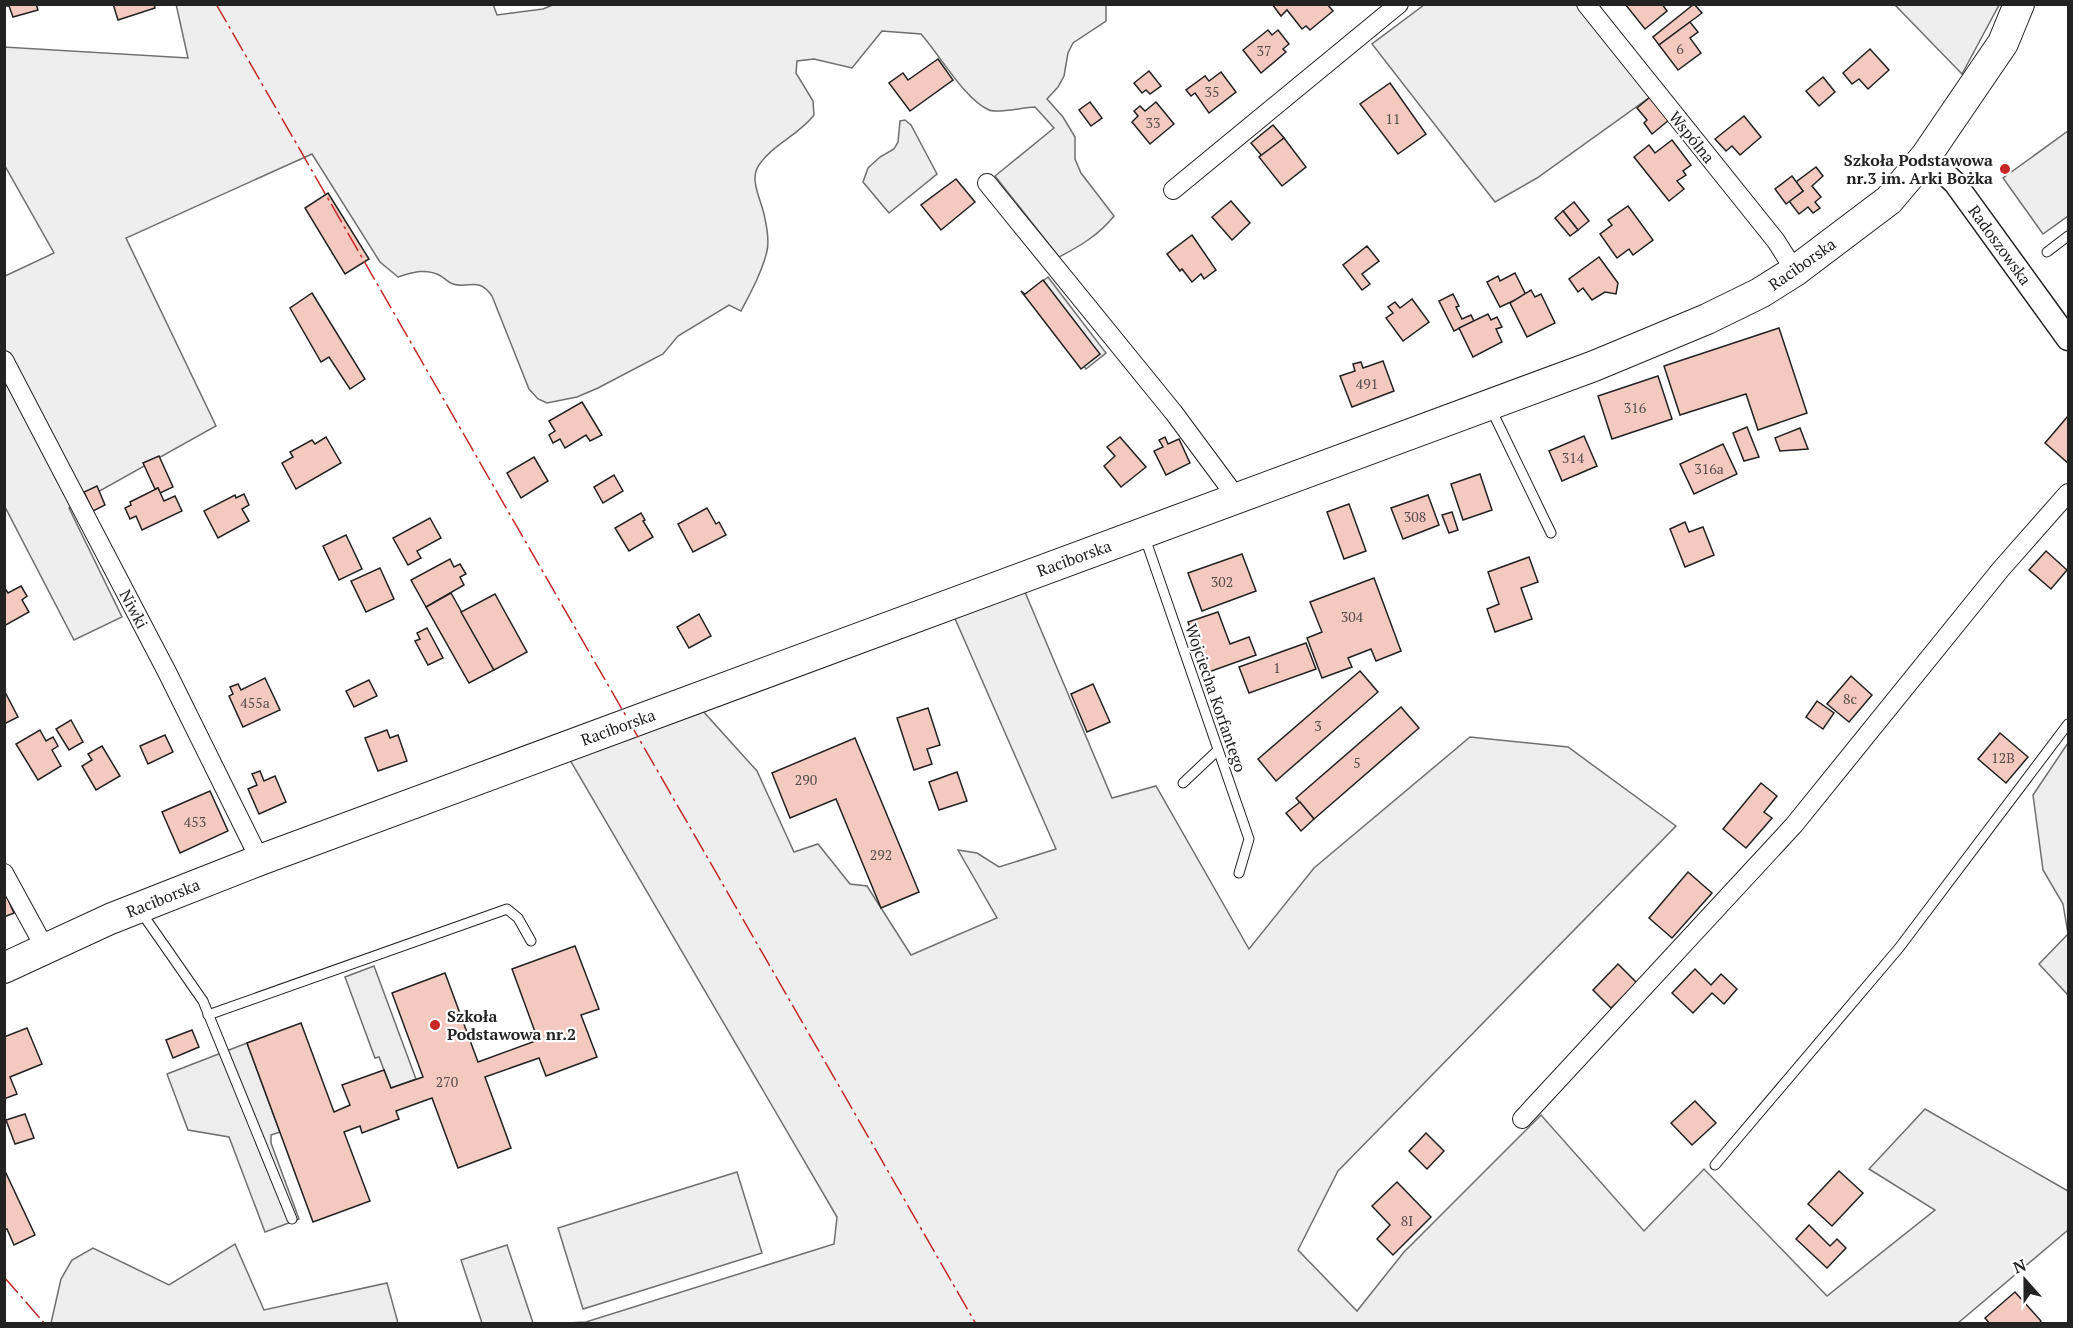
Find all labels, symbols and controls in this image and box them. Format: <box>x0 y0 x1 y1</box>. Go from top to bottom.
house number: 6 <box>1676 39 1684 58</box>
house number: 37 <box>1257 41 1271 60</box>
house number: 35 <box>1205 82 1219 101</box>
street label: Wspólna <box>1664 106 1720 168</box>
house number: 11 <box>1386 109 1400 128</box>
house number: 33 <box>1146 113 1160 132</box>
place label: Szkoła Podstawowa nr.3 im. Arki Bożka <box>1844 149 1993 189</box>
marker: Szkoła Podstawowa nr.3 im. Arki Bożka <box>1998 162 2012 176</box>
street label: Radoszowska <box>1963 200 2037 290</box>
street label: Raciborska <box>1764 233 1840 295</box>
house number: 491 <box>1356 374 1378 393</box>
house number: 316 <box>1624 398 1647 417</box>
house number: 314 <box>1562 448 1585 467</box>
house number: 316a <box>1694 459 1724 478</box>
house number: 308 <box>1404 507 1426 526</box>
street label: Raciborska <box>1034 534 1114 582</box>
house number: 302 <box>1211 572 1233 591</box>
street label: Niwki <box>115 586 153 633</box>
house number: 304 <box>1341 607 1364 626</box>
street label: Wojciecha Korfantego <box>1180 621 1252 775</box>
house number: 1 <box>1273 658 1281 677</box>
house number: 8c <box>1843 689 1857 708</box>
house number: 455a <box>240 693 270 712</box>
street label: Raciborska <box>578 703 658 751</box>
house number: 3 <box>1314 716 1322 735</box>
house number: 12B <box>1991 748 2015 767</box>
house number: 5 <box>1353 753 1361 772</box>
house number: 290 <box>795 770 817 789</box>
house number: 453 <box>184 812 206 831</box>
house number: 292 <box>870 845 892 864</box>
street label: Raciborska <box>123 873 203 923</box>
place label: Szkoła Podstawowa nr.2 <box>447 1005 576 1045</box>
marker: Szkoła Podstawowa nr.2 <box>428 1018 442 1032</box>
house number: 270 <box>436 1072 458 1091</box>
house number: 8I <box>1401 1211 1413 1230</box>
north arrow <box>1995 1250 2055 1310</box>
text: N <box>2010 1254 2029 1278</box>

